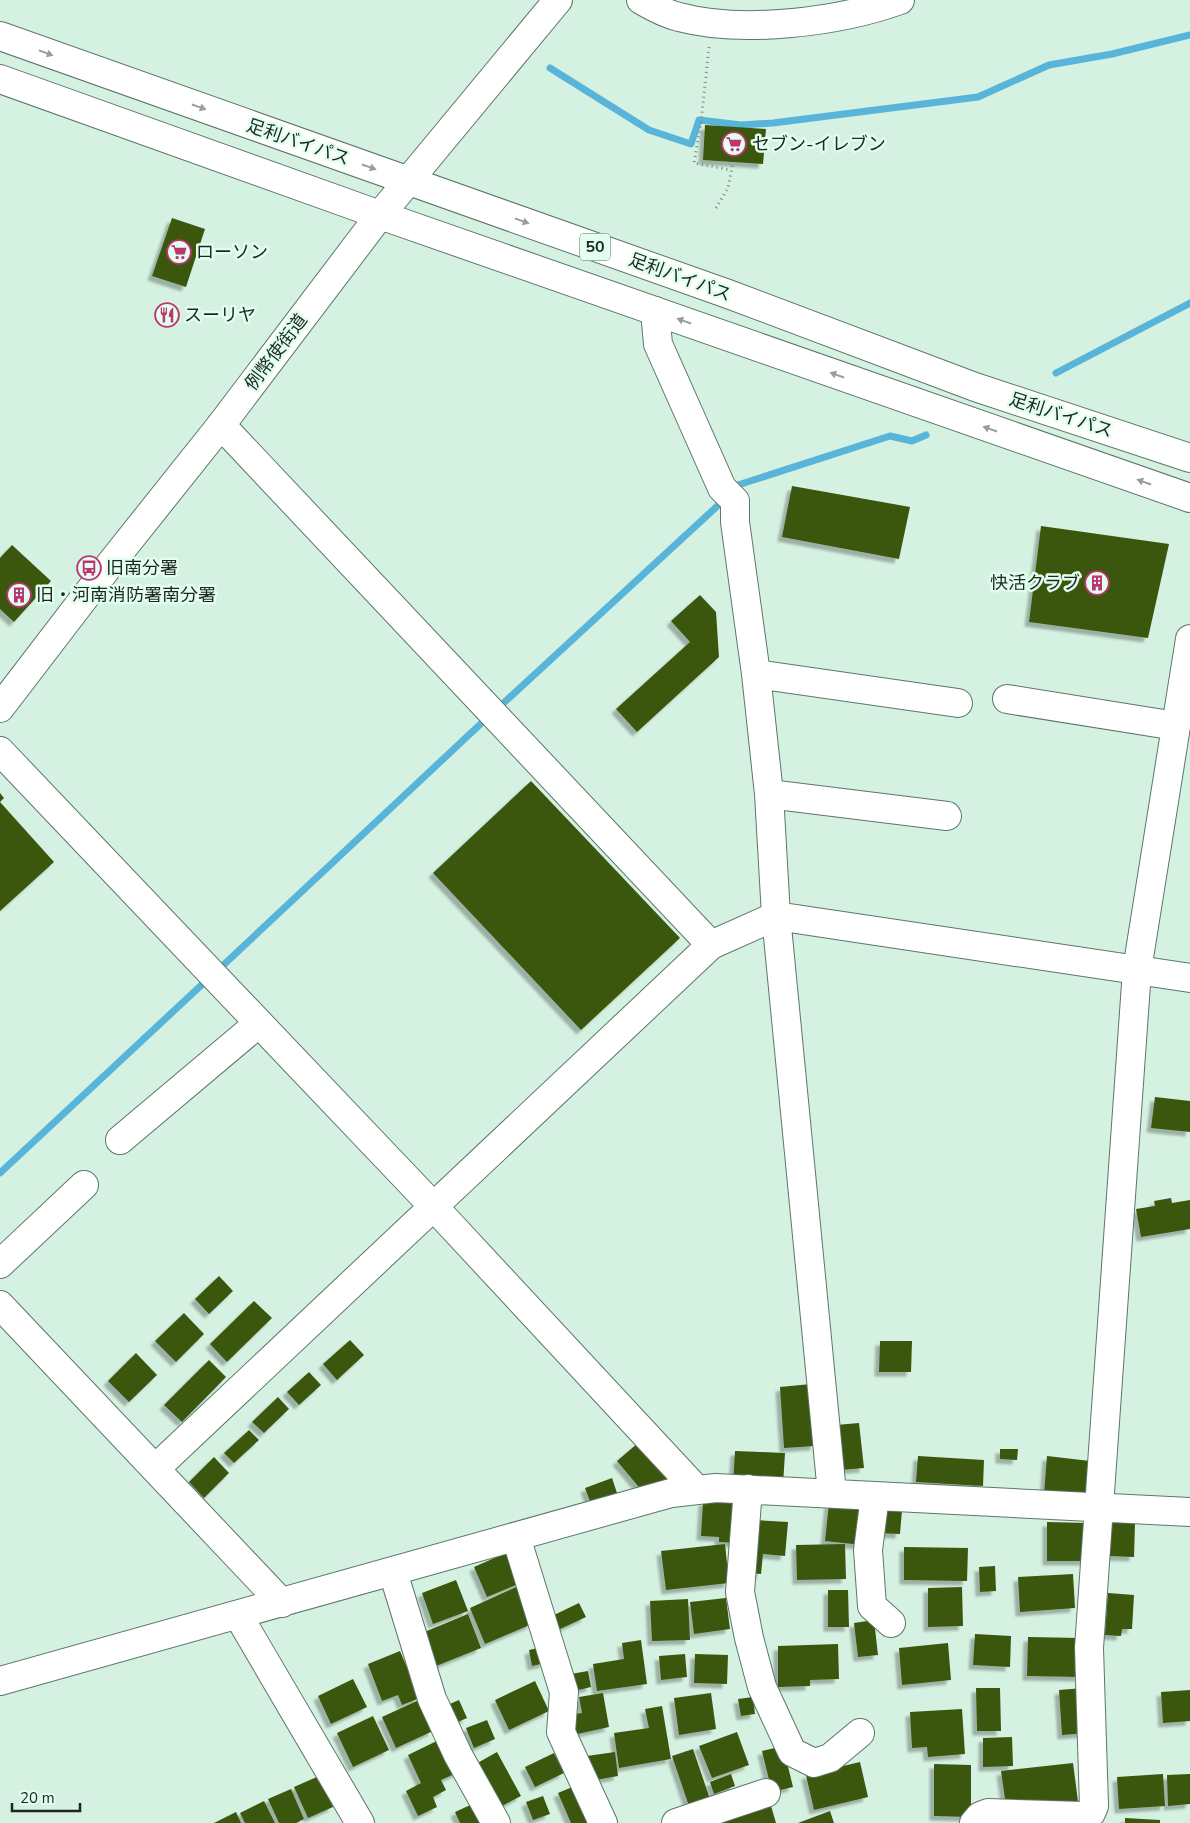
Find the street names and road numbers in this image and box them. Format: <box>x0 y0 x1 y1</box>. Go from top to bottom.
street label: 足利バイパス <box>243 113 353 171</box>
road number: 50 <box>580 233 610 260</box>
street label: 足利バイパス <box>625 247 735 307</box>
street label: 例幣使街道 <box>239 309 313 395</box>
street label: 足利バイパス <box>1006 387 1116 443</box>

